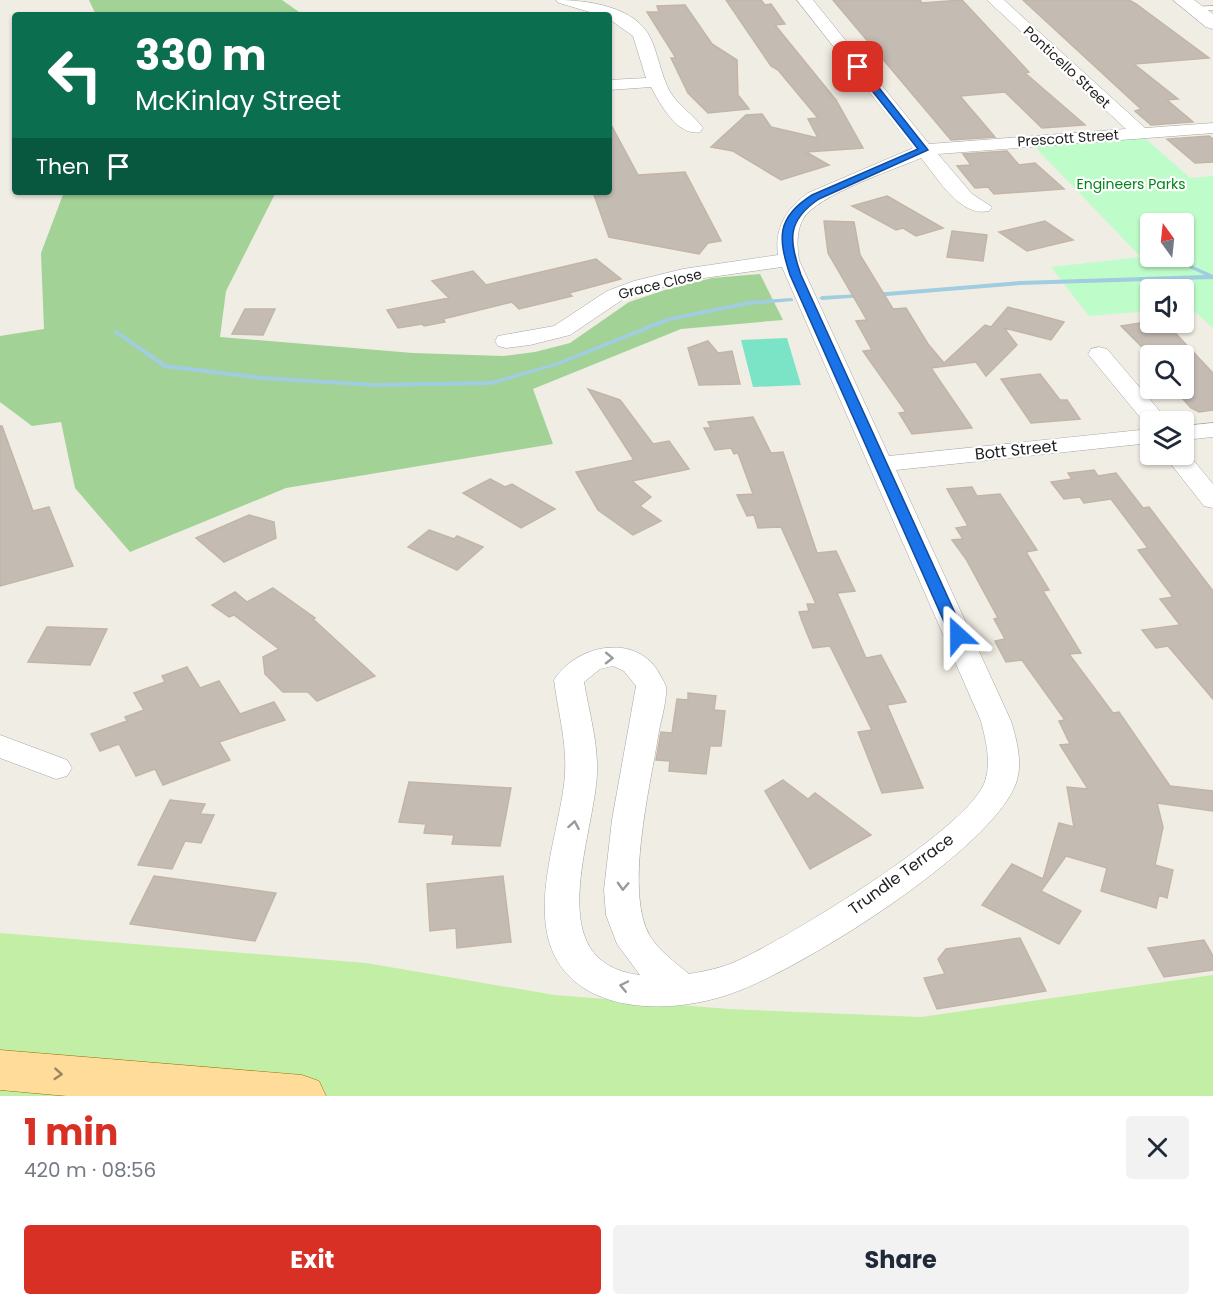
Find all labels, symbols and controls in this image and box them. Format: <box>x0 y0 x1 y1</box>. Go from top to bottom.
street label: Ponticello Street <box>1019 21 1115 113</box>
text: 330 m <box>135 26 267 85</box>
icon: left <box>36 36 114 114</box>
pin <box>832 41 883 92</box>
icon: arrive <box>841 50 874 83</box>
text: McKinlay Street <box>135 82 341 119</box>
street label: Prescott Street <box>1017 124 1119 152</box>
icon: arrive <box>102 150 135 183</box>
text: Then <box>36 151 90 182</box>
park label: Engineers Parks <box>1077 174 1185 194</box>
north arrow <box>1140 213 1194 267</box>
map controls <box>1140 213 1194 465</box>
street label: Grace Close <box>616 264 704 304</box>
button: sound <box>1140 279 1194 333</box>
button: search <box>1140 345 1194 399</box>
button: layers <box>1140 411 1194 465</box>
street label: Bott Street <box>974 434 1059 466</box>
position arrow <box>926 603 990 667</box>
one-way arrow <box>604 652 613 664</box>
one-way arrow <box>568 820 580 829</box>
street label: Trundle Terrace <box>844 828 958 920</box>
one-way arrow <box>616 881 629 890</box>
one-way arrow <box>619 980 629 993</box>
one-way arrow <box>54 1067 63 1080</box>
text: 1 min <box>24 1107 118 1158</box>
button: close <box>1126 1116 1189 1179</box>
text: 420 m · 08:56 <box>24 1156 156 1184</box>
button: Exit <box>24 1225 601 1294</box>
button: Share <box>613 1225 1189 1294</box>

